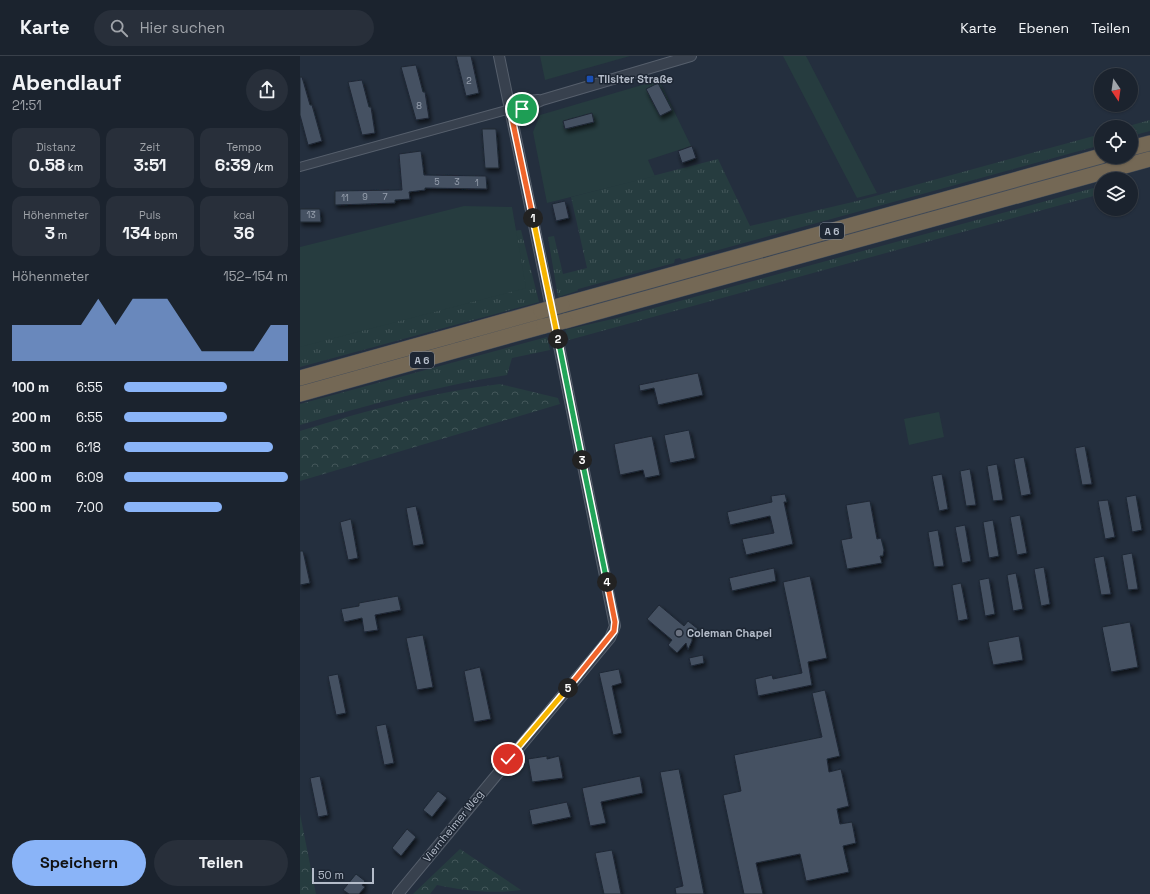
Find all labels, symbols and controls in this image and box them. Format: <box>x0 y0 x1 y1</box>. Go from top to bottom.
search box <box>94 10 374 46</box>
text: Karte <box>20 15 70 40</box>
icon: search <box>108 17 130 39</box>
text: Hier suchen <box>140 18 225 37</box>
text: Karte <box>960 19 997 37</box>
text: Ebenen <box>1019 19 1069 37</box>
text: Teilen <box>1091 19 1130 37</box>
text: Abendlauf <box>12 68 122 96</box>
north arrow <box>1094 68 1138 112</box>
map controls <box>1094 68 1138 216</box>
button: share <box>246 69 288 111</box>
place label: Tilsiter Straße <box>598 72 673 86</box>
marker: Tilsiter Straße <box>585 74 595 84</box>
house number: 2 <box>466 75 472 87</box>
pin <box>505 92 539 126</box>
text: 21:51 <box>12 97 42 114</box>
icon: arrive <box>511 98 533 120</box>
house number: 8 <box>416 100 422 112</box>
button: locate <box>1094 120 1138 164</box>
text: Distanz <box>36 140 76 154</box>
text: Zeit <box>140 140 160 154</box>
text: Tempo <box>226 140 262 154</box>
text: 0.58 <box>29 154 65 176</box>
text: 3:51 <box>134 154 166 176</box>
text: 6:39 <box>215 154 251 176</box>
text: km <box>65 160 83 174</box>
text: /km <box>251 160 273 174</box>
button: layers <box>1094 172 1138 216</box>
house number: 5 <box>434 176 440 188</box>
house number: 3 <box>454 176 460 188</box>
house number: 1 <box>475 177 479 189</box>
house number: 9 <box>362 191 368 203</box>
house number: 7 <box>382 191 388 203</box>
house number: 11 <box>341 192 349 204</box>
text: Höhenmeter <box>23 208 89 222</box>
text: Puls <box>139 208 161 222</box>
text: kcal <box>233 208 255 222</box>
pin: 1 <box>523 208 543 228</box>
house number: 13 <box>306 209 316 221</box>
text: 1 <box>531 211 535 225</box>
text: 3 <box>45 222 55 244</box>
text: 134 <box>122 222 151 244</box>
text: 36 <box>234 222 254 244</box>
road number: A 6 <box>820 223 844 239</box>
text: m <box>55 228 67 242</box>
text: bpm <box>151 228 178 242</box>
text: Höhenmeter <box>12 268 89 285</box>
text: 152–154 m <box>223 268 288 285</box>
pin: 2 <box>548 329 568 349</box>
text: 2 <box>555 332 561 346</box>
road number: A 6 <box>410 352 434 368</box>
text: 100 m <box>12 379 49 396</box>
text: 6:55 <box>76 379 103 396</box>
text: 200 m <box>12 409 51 426</box>
text: 6:55 <box>76 409 103 426</box>
text: 300 m <box>12 439 51 456</box>
text: 6:18 <box>76 439 101 456</box>
pin: 3 <box>572 450 592 470</box>
text: 3 <box>579 453 585 467</box>
text: 400 m <box>12 469 52 486</box>
text: 6:09 <box>76 469 104 486</box>
text: 500 m <box>12 499 51 516</box>
text: 7:00 <box>76 499 103 516</box>
pin: 4 <box>597 572 617 592</box>
text: 4 <box>604 575 611 589</box>
place label: Coleman Chapel <box>687 626 772 640</box>
marker: Coleman Chapel <box>674 628 684 638</box>
pin: 5 <box>558 678 578 698</box>
text: 5 <box>565 681 571 695</box>
pin <box>491 742 525 776</box>
icon: check <box>497 748 519 770</box>
street label: Viernheimer Weg <box>420 787 486 865</box>
button: Speichern <box>12 840 146 886</box>
button: Teilen <box>154 840 288 886</box>
scale bar <box>312 866 374 885</box>
text: 50 m <box>318 868 344 882</box>

